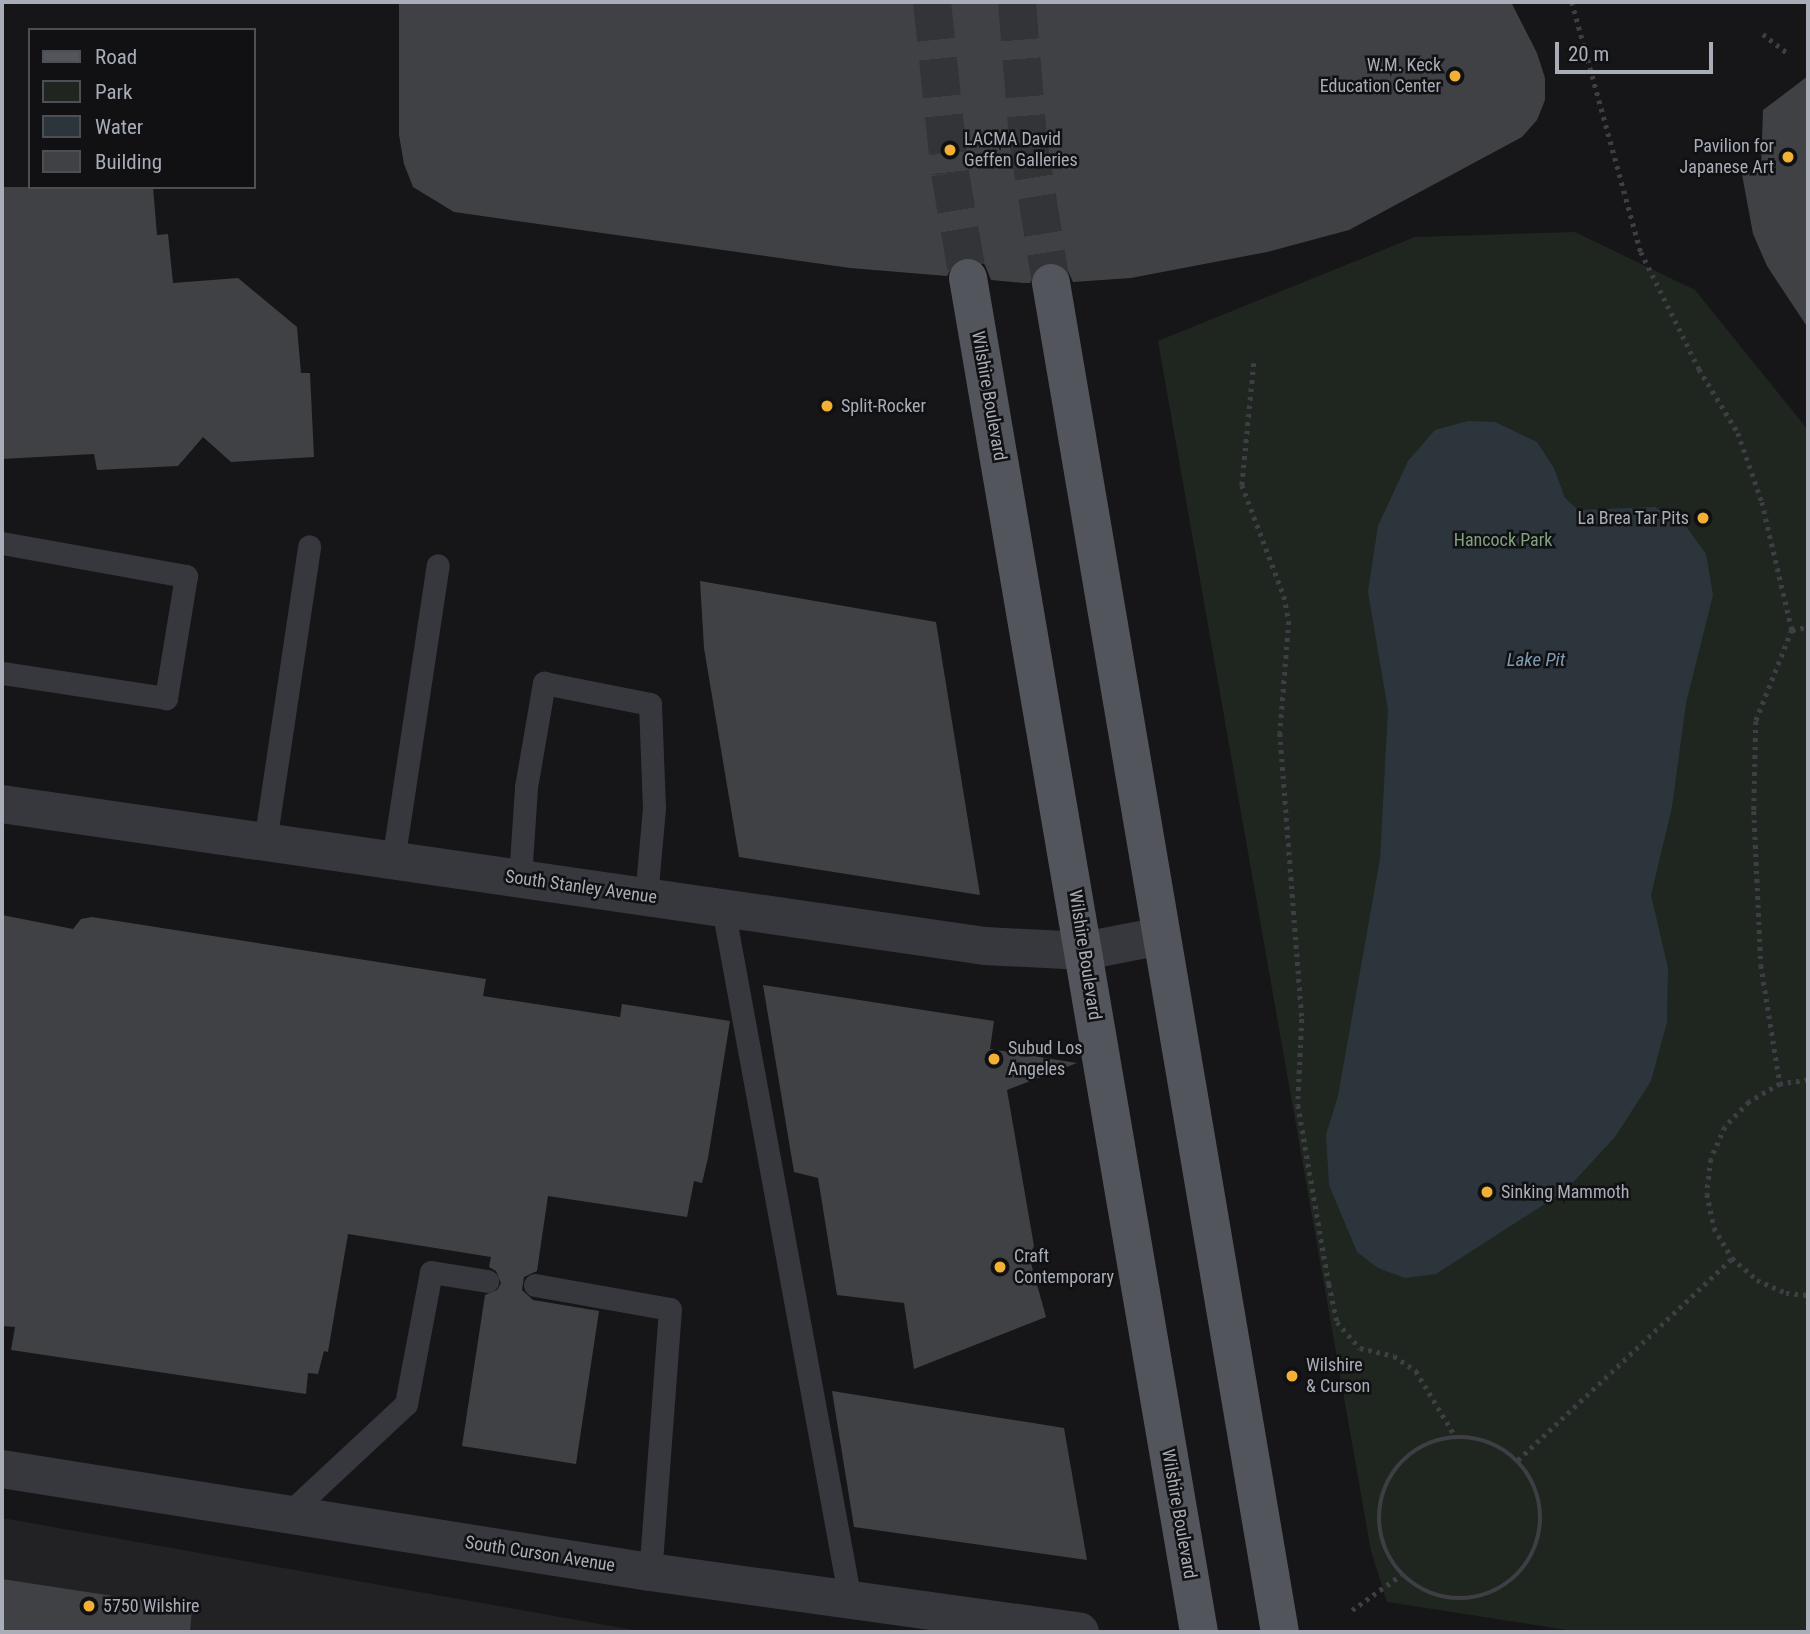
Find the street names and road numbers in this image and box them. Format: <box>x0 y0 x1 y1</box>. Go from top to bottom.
street label: Wilshire Boulevard <box>967 329 1011 463</box>
street label: South Stanley Avenue <box>504 866 658 908</box>
street label: Wilshire Boulevard <box>1064 888 1106 1022</box>
street label: Wilshire Boulevard <box>1157 1447 1201 1581</box>
street label: South Curson Avenue <box>463 1531 617 1577</box>

